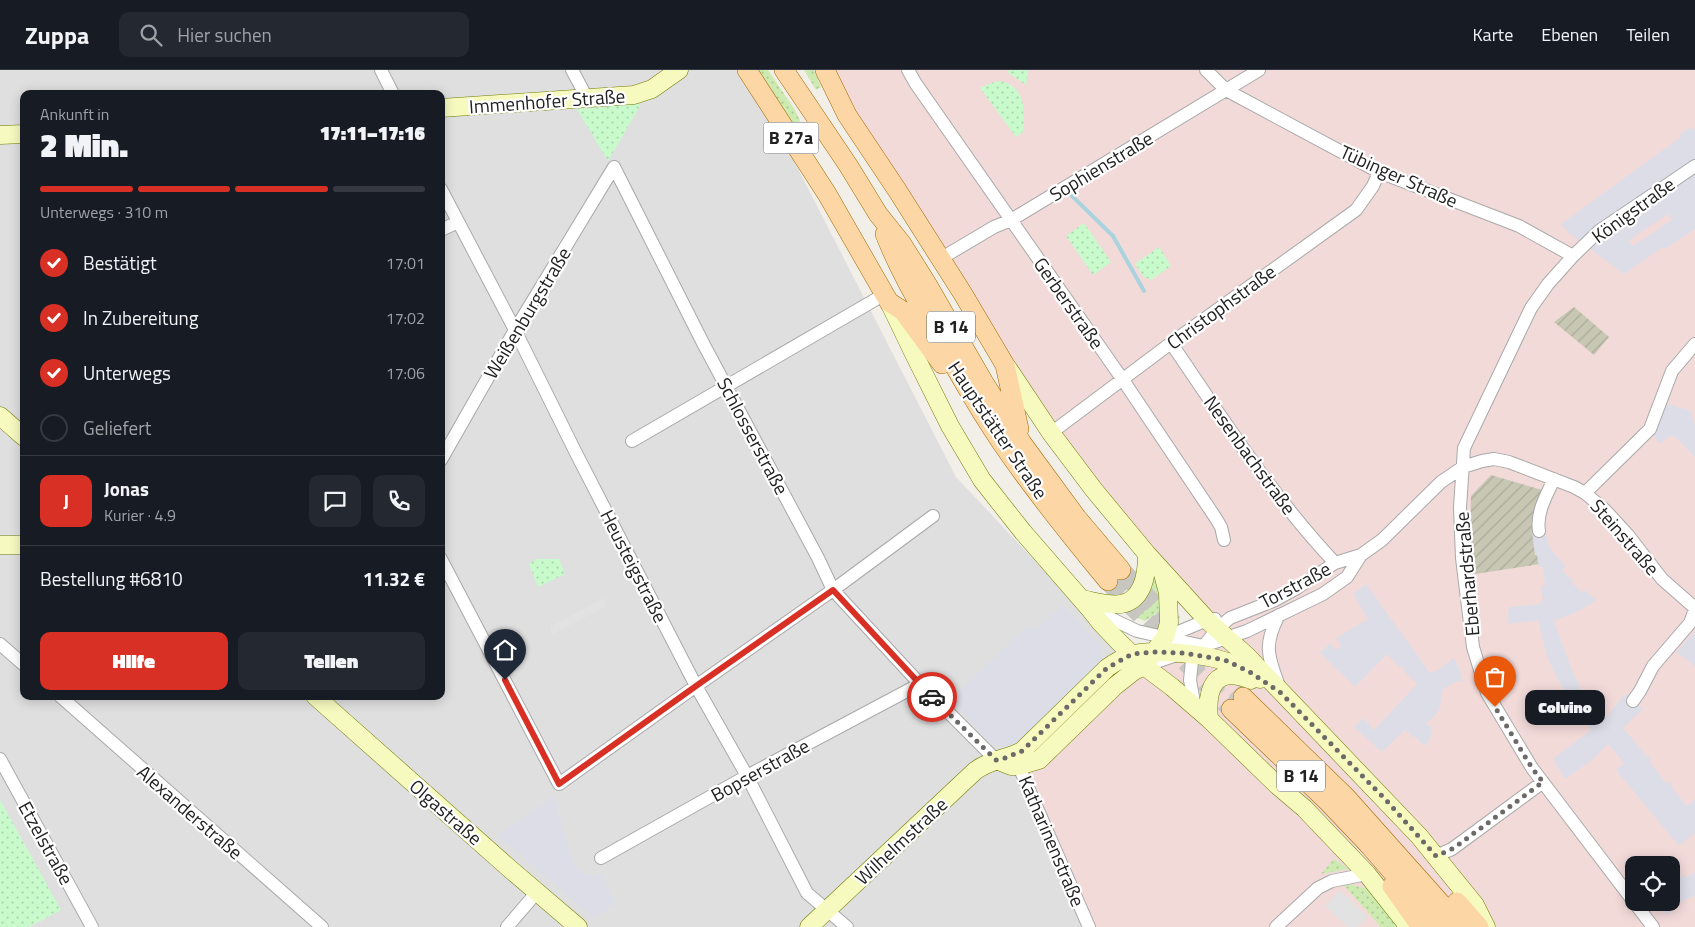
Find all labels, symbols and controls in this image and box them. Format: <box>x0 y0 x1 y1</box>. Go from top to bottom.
search box <box>119 12 469 57</box>
text: Zuppa <box>25 17 89 53</box>
text: Hier suchen <box>177 20 272 49</box>
icon: search <box>137 21 165 49</box>
text: Karte <box>1472 21 1513 48</box>
text: Ebenen <box>1541 21 1598 48</box>
text: Teilen <box>1626 21 1670 48</box>
street label: Immenhofer Straße <box>468 81 626 120</box>
text: Ankunft in <box>40 102 109 126</box>
text: 17:11–17:16 <box>320 118 425 147</box>
text: 2 Min. <box>40 121 128 169</box>
road number: B 27a <box>764 122 818 154</box>
street label: Sophienstraße <box>1043 123 1158 208</box>
street label: Tübinger Straße <box>1336 137 1463 214</box>
street label: Königstraße <box>1585 169 1680 250</box>
text: Unterwegs · 310 m <box>40 200 168 224</box>
street label: Weißenburgstraße <box>476 241 577 384</box>
text: Bestätigt <box>83 248 157 277</box>
icon: check <box>40 249 68 277</box>
text: 17:01 <box>386 251 425 275</box>
street label: Gerberstraße <box>1027 251 1112 355</box>
street label: Christophstraße <box>1160 257 1281 356</box>
text: In Zubereitung <box>83 303 199 332</box>
icon: check <box>40 304 68 332</box>
text: 17:02 <box>386 306 425 330</box>
road number: B 14 <box>927 312 975 342</box>
street label: Hauptstätter Straße <box>941 355 1055 505</box>
text: Unterwegs <box>83 358 171 387</box>
icon: check <box>40 359 68 387</box>
text: 17:06 <box>386 361 425 385</box>
street label: Schlosserstraße <box>710 372 797 500</box>
street label: Nesenbachstraße <box>1197 389 1304 520</box>
text: Geliefert <box>83 413 151 442</box>
text: Jonas <box>104 474 149 503</box>
button: chat <box>309 475 361 527</box>
button: phone <box>373 475 425 527</box>
text: J <box>63 486 69 515</box>
street label: Steinstraße <box>1584 492 1667 581</box>
text: Kurier · 4.9 <box>104 503 176 527</box>
street label: Heusteigstraße <box>593 504 675 627</box>
street label: Eberhardstraße <box>1447 511 1486 638</box>
street label: Torstraße <box>1254 554 1336 615</box>
text: Bestellung #6810 <box>40 564 183 593</box>
text: 11.32 € <box>363 564 425 593</box>
pin <box>484 629 526 680</box>
button: Hilfe <box>40 632 228 690</box>
button: Teilen <box>238 632 425 690</box>
icon: home <box>491 636 519 664</box>
pin <box>1474 656 1516 707</box>
icon: bag <box>1481 663 1509 691</box>
courier <box>907 672 957 722</box>
icon: car <box>918 683 946 711</box>
callout: Colvino <box>1525 690 1605 724</box>
text: Colvino <box>1538 695 1592 719</box>
street label: Bopserstraße <box>705 730 814 809</box>
street label: Alexanderstraße <box>131 757 250 866</box>
road number: B 14 <box>1277 760 1325 791</box>
street label: Katharinenstraße <box>1012 771 1093 911</box>
street label: Olgastraße <box>403 772 489 852</box>
street label: Wilhelmstraße <box>848 790 954 891</box>
street label: Etzelstraße <box>12 796 81 890</box>
map controls <box>1625 856 1680 911</box>
button: locate <box>1625 856 1680 911</box>

